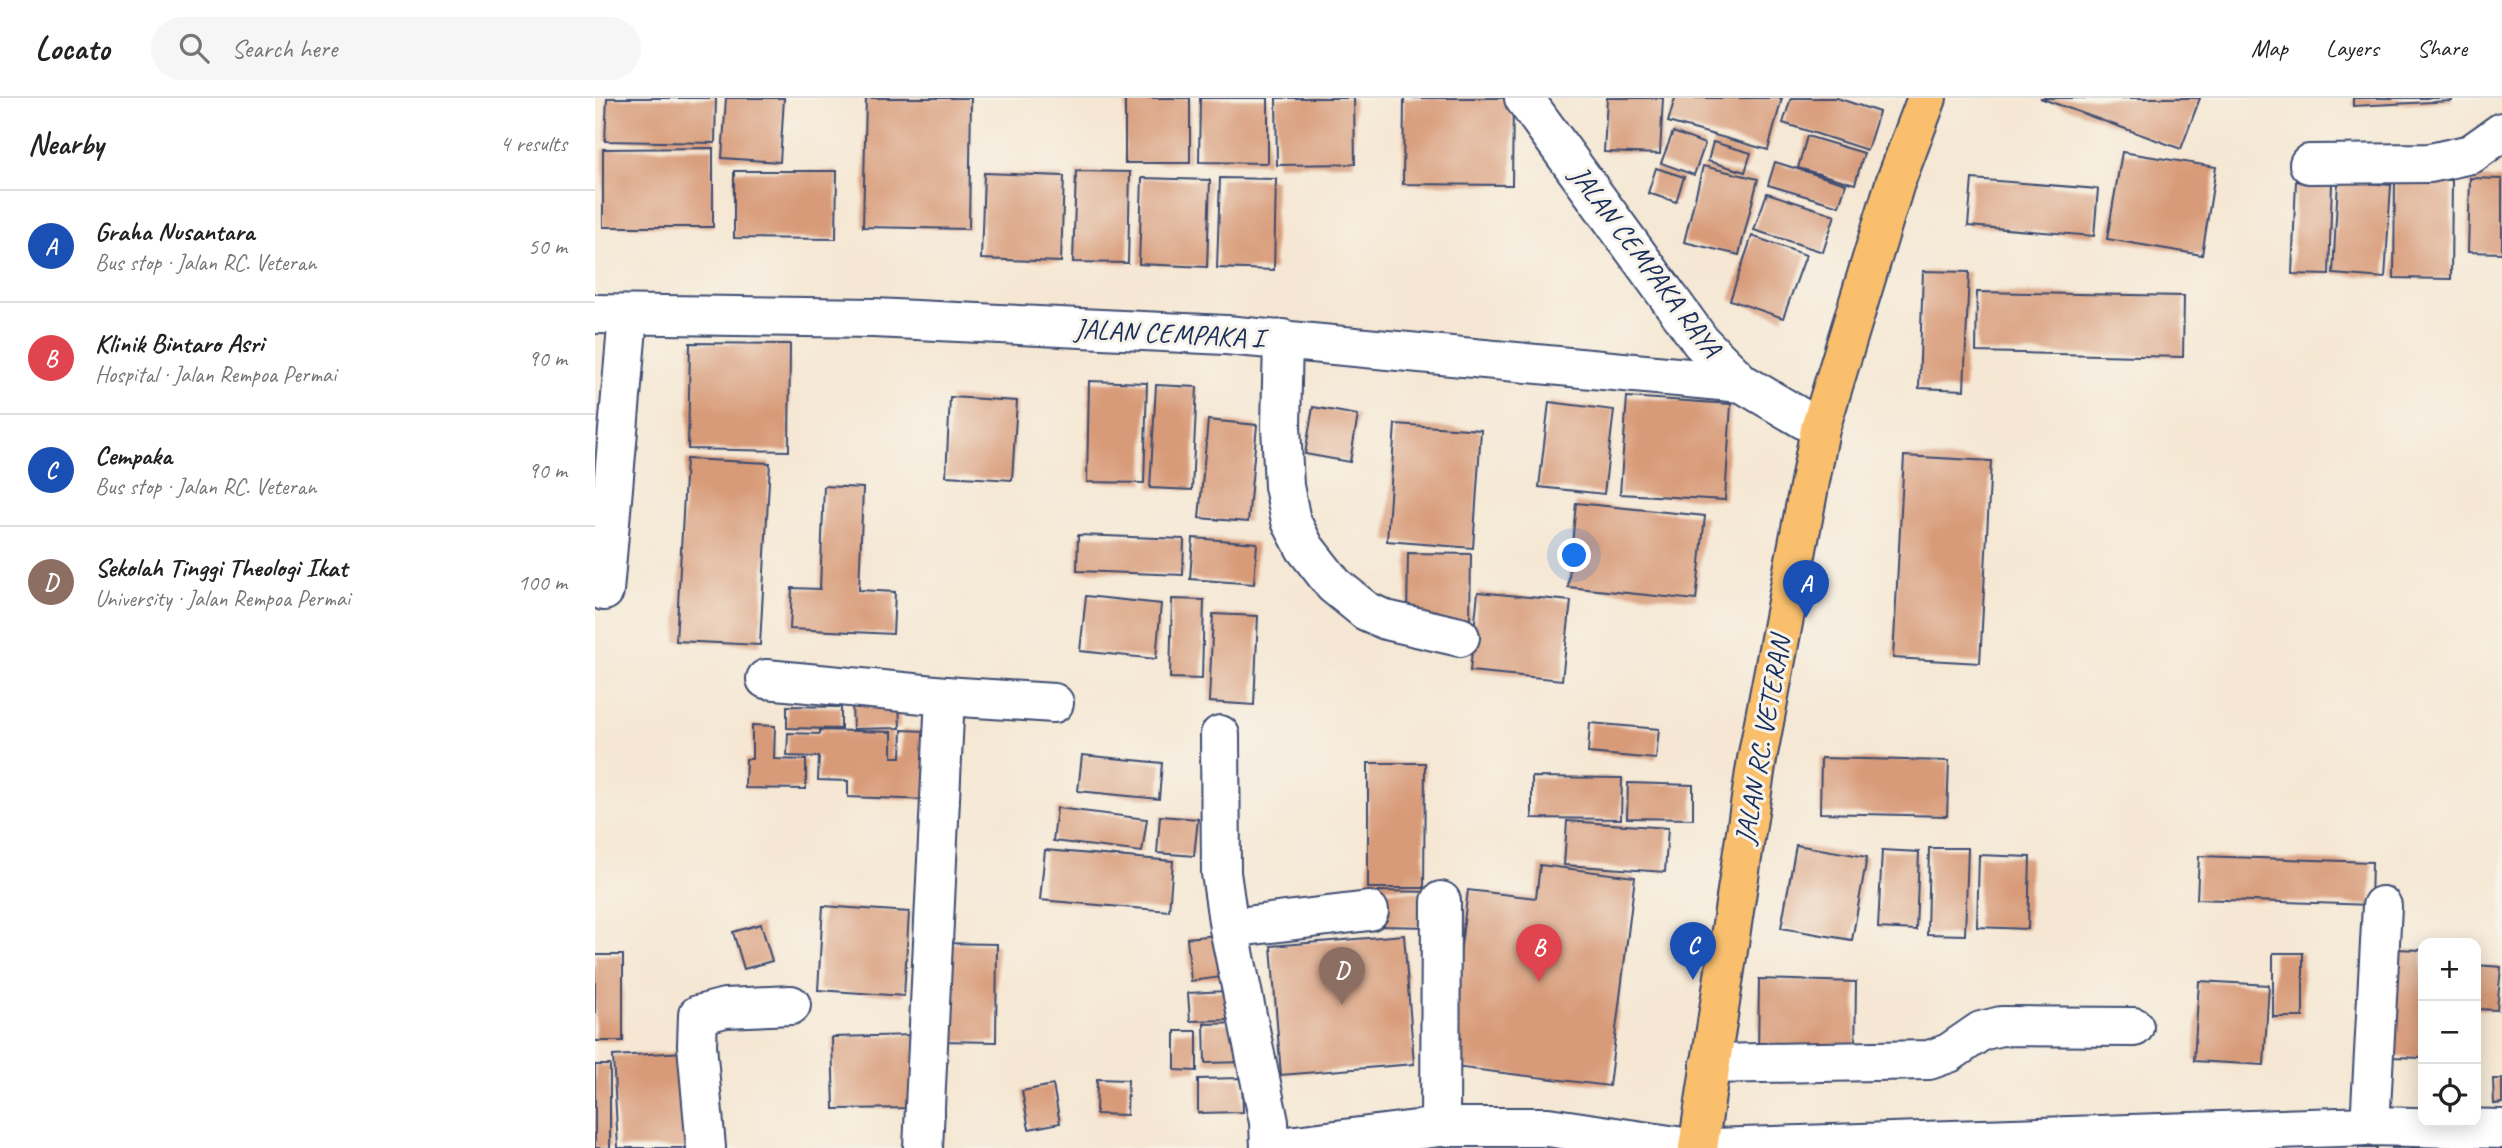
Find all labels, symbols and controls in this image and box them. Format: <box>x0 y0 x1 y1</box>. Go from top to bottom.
search box <box>151 17 641 80</box>
text: Locato <box>35 27 109 69</box>
icon: search <box>175 29 213 67</box>
text: Search here <box>231 32 337 65</box>
text: Map <box>2251 33 2288 63</box>
text: Layers <box>2326 33 2379 63</box>
text: Share <box>2417 33 2467 63</box>
text: Nearby <box>28 125 104 163</box>
text: 4 results <box>500 129 567 158</box>
street label: JALAN CEMPAKA RAYA <box>1561 157 1731 365</box>
text: Graha Nusantara <box>95 215 254 248</box>
text: A <box>45 232 57 261</box>
text: 50 m <box>528 232 567 261</box>
text: Bus stop · Jalan RC. Veteran <box>95 248 316 277</box>
street label: JALAN CEMPAKA I <box>1072 310 1270 356</box>
text: Klinik Bintaro Asri <box>95 327 264 360</box>
text: B <box>45 344 57 373</box>
text: 90 m <box>528 344 567 373</box>
text: Hospital · Jalan Rempoa Permai <box>95 360 336 389</box>
text: Cempaka <box>95 439 172 472</box>
text: C <box>46 456 56 485</box>
text: 90 m <box>528 456 567 485</box>
text: Bus stop · Jalan RC. Veteran <box>95 472 316 501</box>
your location <box>1557 538 1591 572</box>
text: Sekolah Tinggi Theologi Ikat <box>95 551 347 584</box>
pin: A <box>1783 560 1829 618</box>
text: D <box>44 568 58 597</box>
text: 100 m <box>518 568 567 597</box>
text: University · Jalan Rempoa Permai <box>95 584 350 613</box>
street label: JALAN RC. VETERAN <box>1726 629 1798 848</box>
pin: C <box>1670 922 1716 980</box>
pin: B <box>1516 924 1562 982</box>
map controls <box>2418 938 2481 1127</box>
button: + <box>2418 938 2481 1001</box>
pin: D <box>1319 947 1365 1005</box>
button: − <box>2418 1001 2481 1064</box>
button: locate <box>2418 1064 2481 1127</box>

